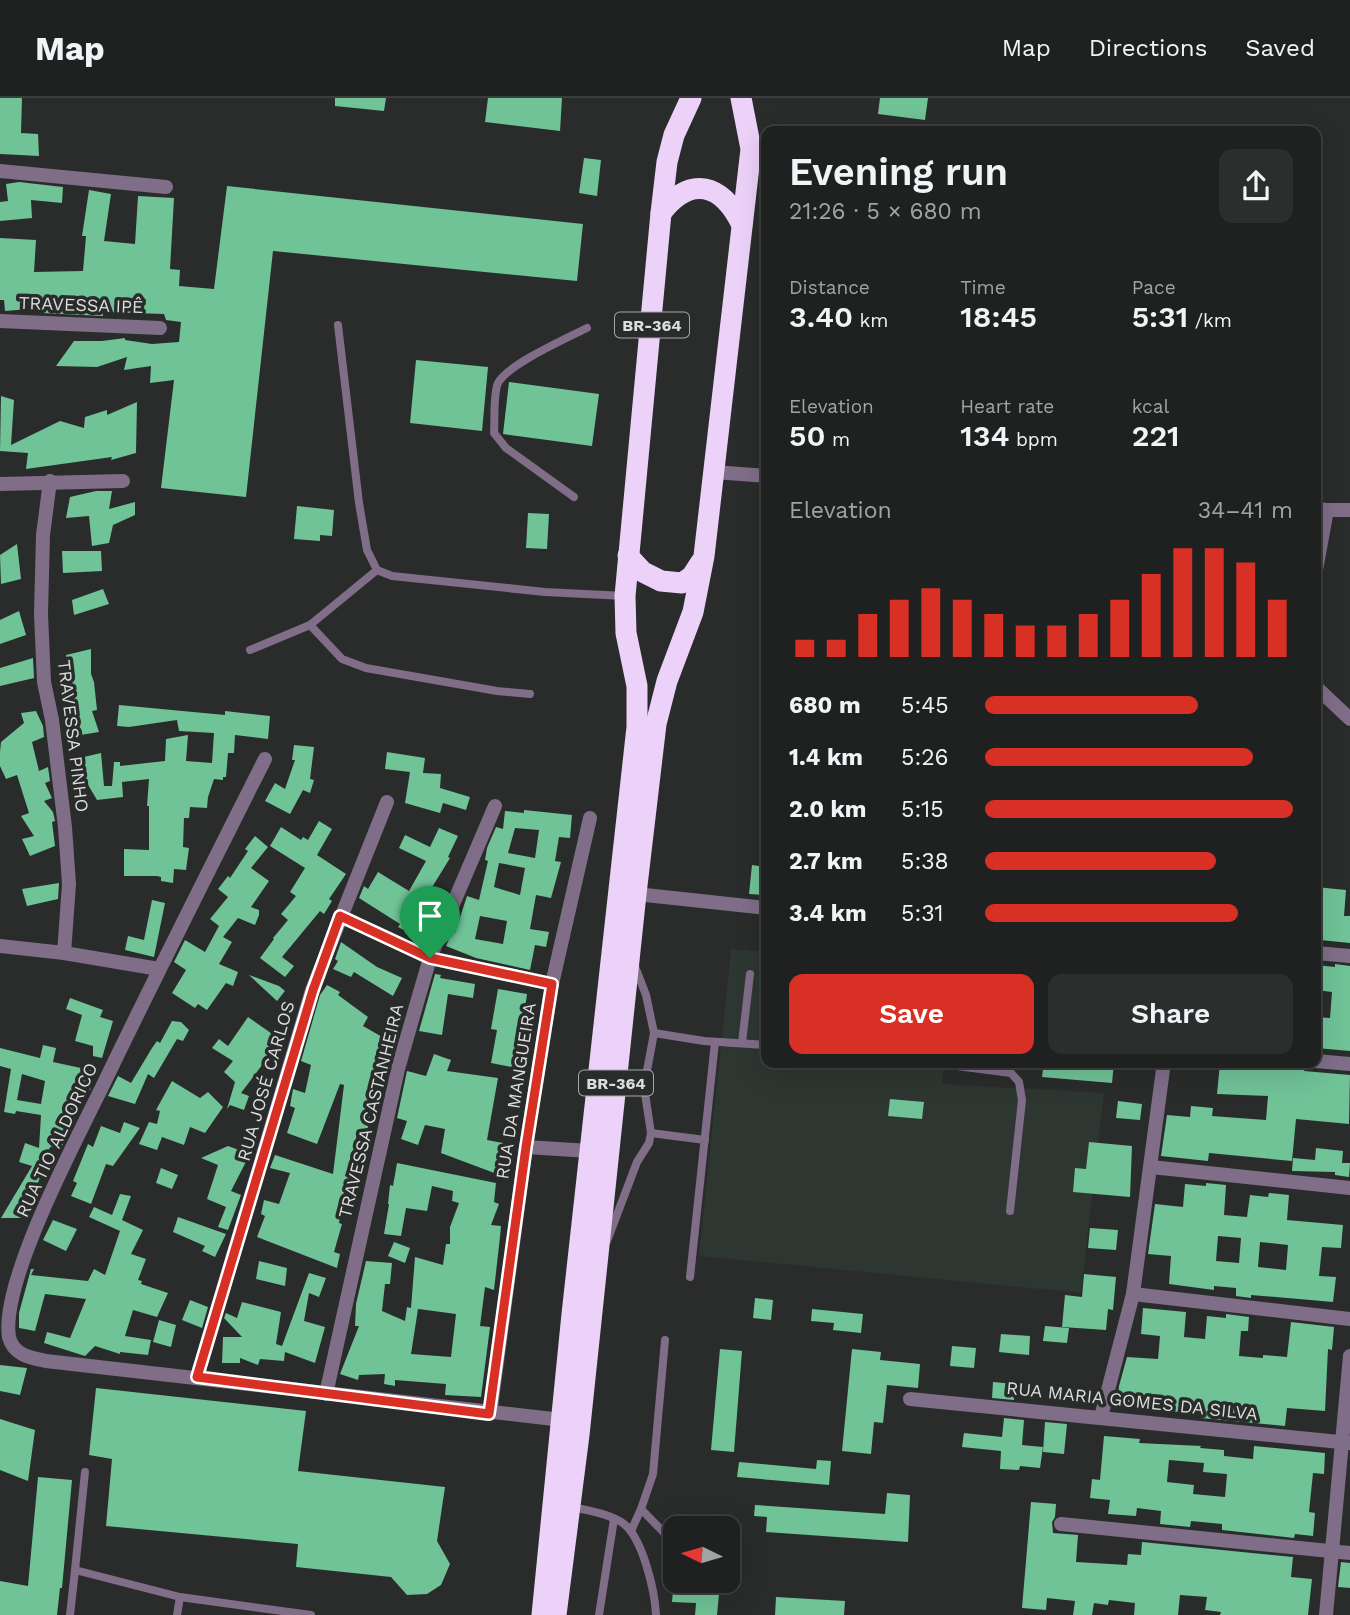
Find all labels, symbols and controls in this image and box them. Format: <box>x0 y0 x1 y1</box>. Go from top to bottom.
text: Map <box>35 29 105 68</box>
text: Map <box>1002 34 1051 62</box>
text: Directions <box>1089 34 1207 62</box>
text: Saved <box>1245 34 1315 62</box>
button: share <box>1219 149 1293 223</box>
text: Evening run <box>789 150 1008 194</box>
text: 21:26 · 5 × 680 m <box>789 198 982 225</box>
text: Distance <box>789 276 870 299</box>
text: Time <box>960 276 1006 299</box>
text: Pace <box>1132 276 1176 299</box>
street label: TRAVESSA IPÊ <box>18 292 144 317</box>
text: 3.40 <box>789 299 853 334</box>
text: 18:45 <box>960 299 1037 334</box>
text: 5:31 <box>1132 299 1188 334</box>
text: km <box>853 309 888 332</box>
text: /km <box>1188 309 1232 332</box>
road number: BR-364 <box>615 313 689 338</box>
text: Elevation <box>789 395 874 418</box>
text: Heart rate <box>960 395 1054 418</box>
text: kcal <box>1132 395 1169 418</box>
text: 50 <box>789 418 826 453</box>
text: 134 <box>960 418 1009 453</box>
text: 221 <box>1132 418 1180 453</box>
text: m <box>826 428 850 451</box>
text: bpm <box>1009 428 1058 451</box>
text: Elevation <box>789 497 892 524</box>
text: 34–41 m <box>1198 497 1293 524</box>
street label: TRAVESSA PINHO <box>54 659 93 813</box>
text: 680 m <box>789 692 861 719</box>
text: 5:45 <box>901 692 949 719</box>
text: 1.4 km <box>789 744 863 771</box>
text: 5:26 <box>901 744 949 771</box>
text: 2.0 km <box>789 796 867 823</box>
text: 5:15 <box>901 796 944 823</box>
text: 2.7 km <box>789 848 863 875</box>
text: 5:38 <box>901 848 949 875</box>
pin <box>400 886 460 958</box>
icon: arrive <box>411 897 449 935</box>
text: 3.4 km <box>789 900 867 927</box>
text: 5:31 <box>901 900 944 927</box>
button: Save <box>789 974 1034 1054</box>
button: Share <box>1048 974 1293 1054</box>
street label: RUA JOSÉ CARLOS <box>233 998 298 1163</box>
street label: TRAVESSA CASTANHEIRA <box>334 1001 407 1220</box>
street label: RUA DA MANGUEIRA <box>491 1001 540 1181</box>
street label: RUA TIO ALDORICO <box>11 1059 102 1221</box>
road number: BR-364 <box>579 1071 653 1096</box>
street label: RUA MARIA GOMES DA SILVA <box>1005 1377 1259 1424</box>
north arrow <box>663 1516 740 1592</box>
map controls <box>663 1516 740 1593</box>

